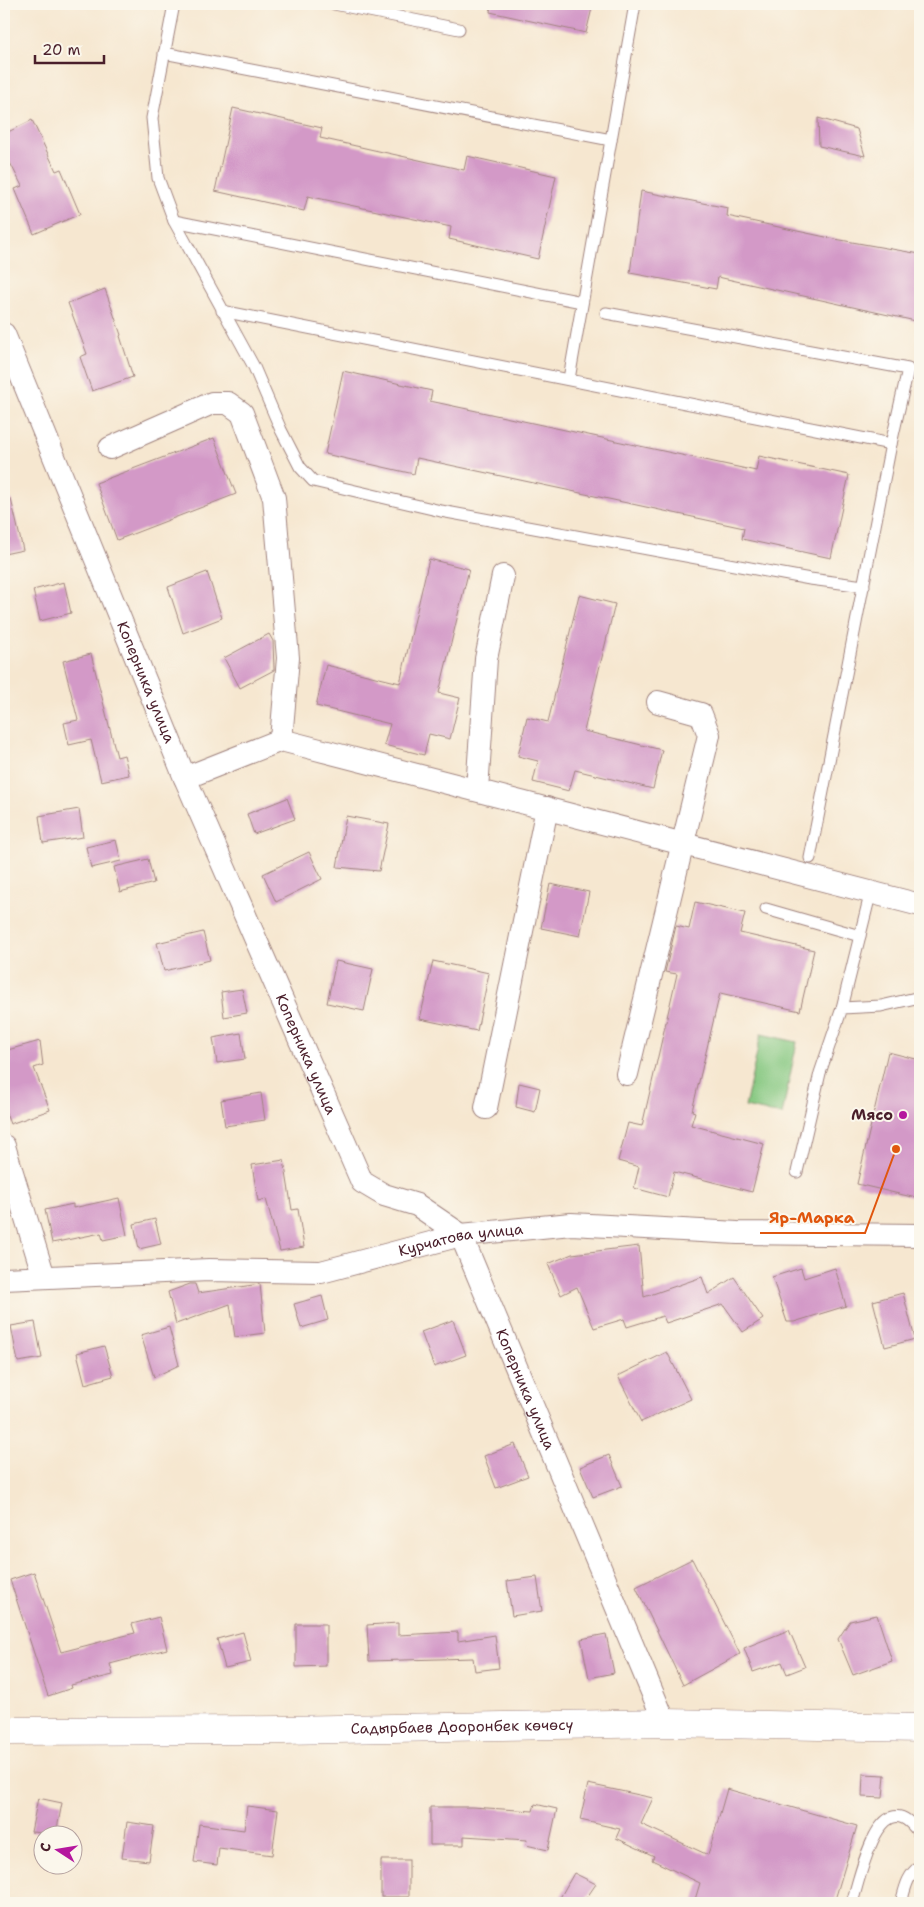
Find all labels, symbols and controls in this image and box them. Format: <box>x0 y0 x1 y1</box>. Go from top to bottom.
scale bar <box>35 32 104 64</box>
text: 20 m <box>42 40 81 60</box>
street label: Коперника улица <box>112 618 180 747</box>
street label: Коперника улица <box>271 991 341 1118</box>
place label: Мясо <box>851 1105 893 1125</box>
marker: Мясо <box>897 1109 909 1121</box>
callout: Яр-Марка <box>760 1202 865 1233</box>
text: Яр-Марка <box>769 1207 855 1228</box>
street label: Курчатова улица <box>396 1219 525 1261</box>
street label: Коперника улица <box>491 1326 560 1453</box>
street label: Садырбаев Дооронбек көчөсү <box>351 1715 574 1739</box>
north arrow <box>32 1824 82 1874</box>
text: С <box>36 1841 55 1853</box>

